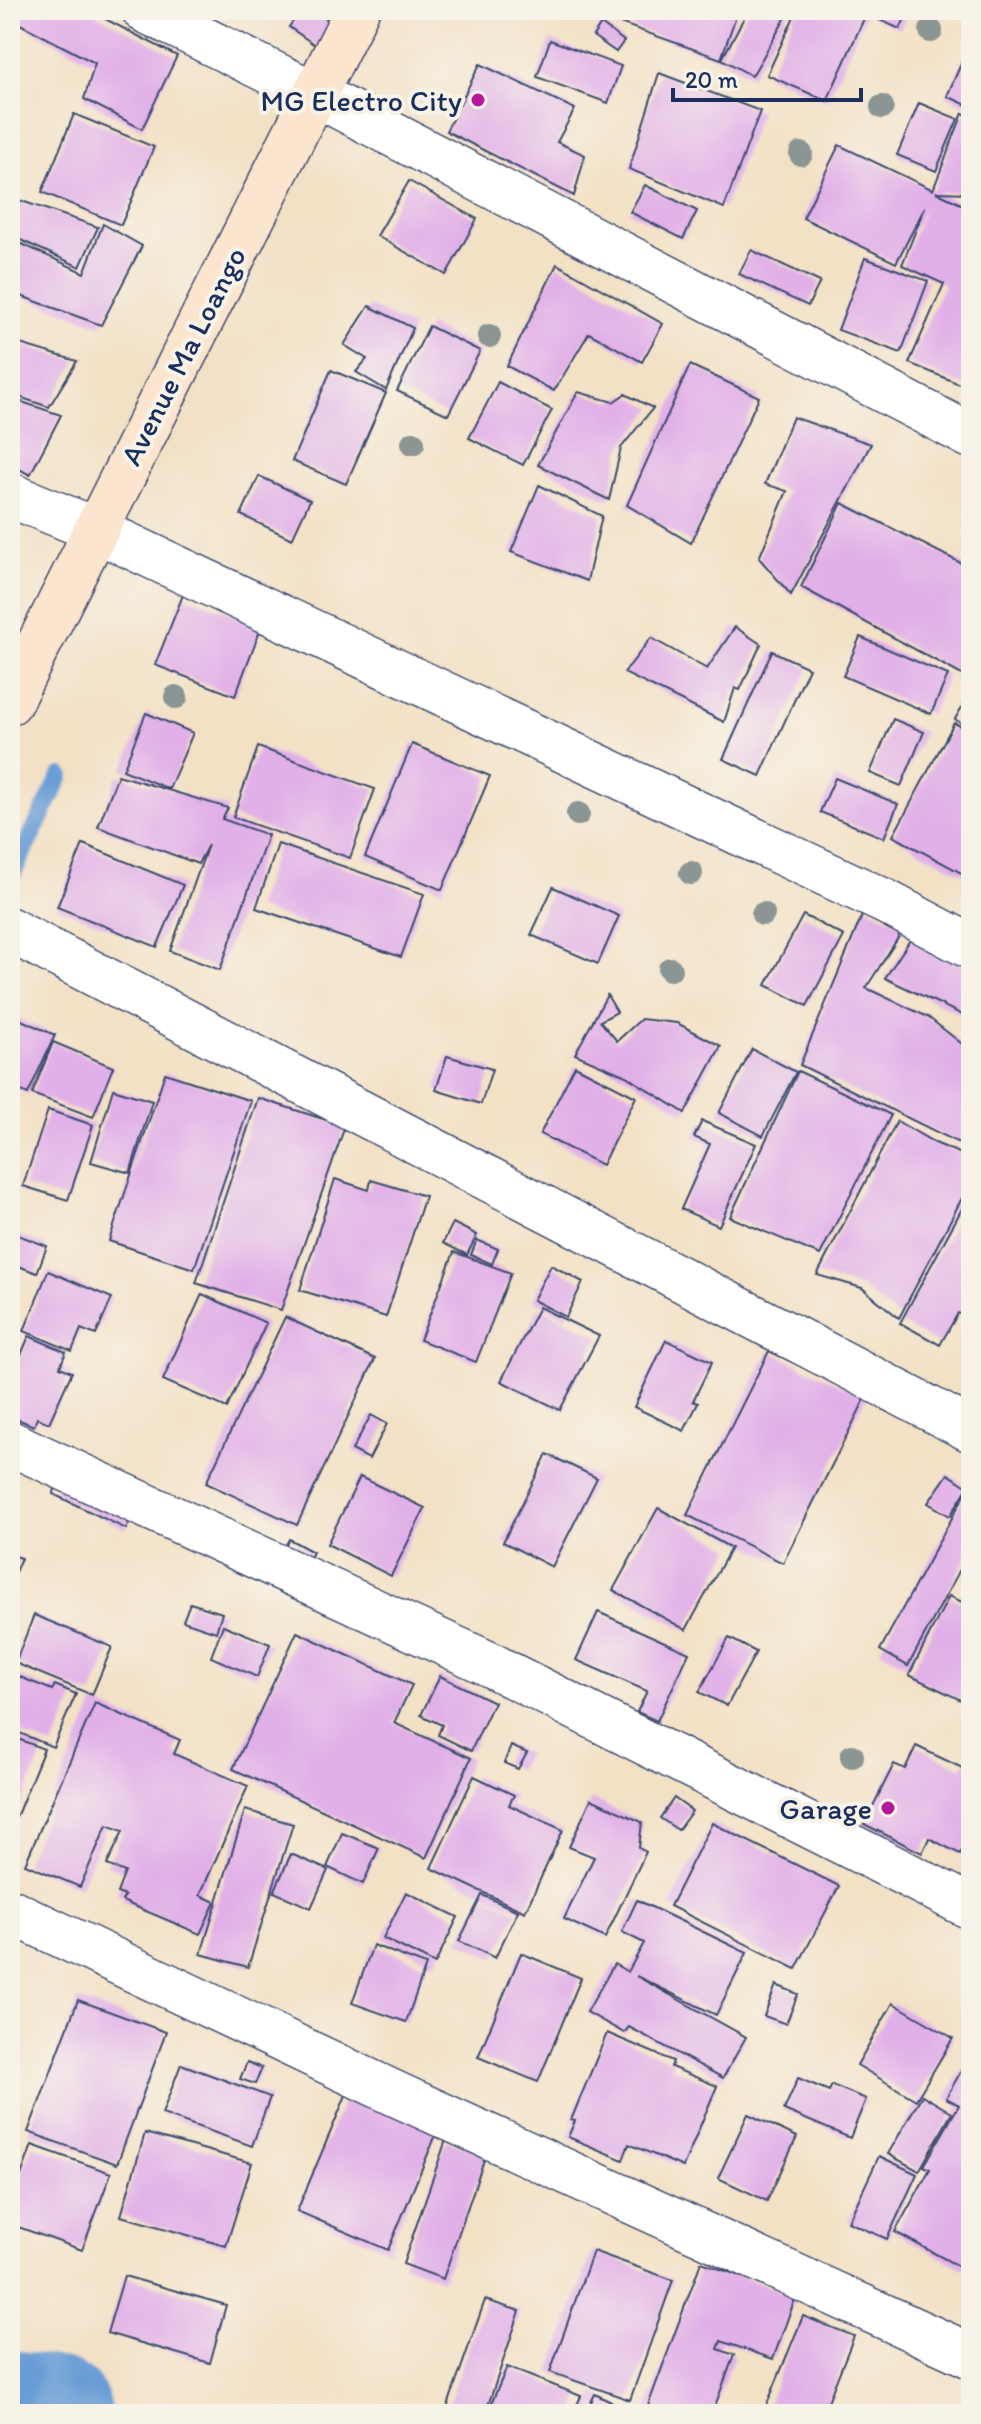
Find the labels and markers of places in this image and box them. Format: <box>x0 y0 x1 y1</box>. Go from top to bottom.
place label: MG Electro City <box>260 82 462 119</box>
marker: MG Electro City <box>469 91 487 109</box>
place label: Garage <box>779 1790 872 1827</box>
marker: Garage <box>879 1799 897 1817</box>

